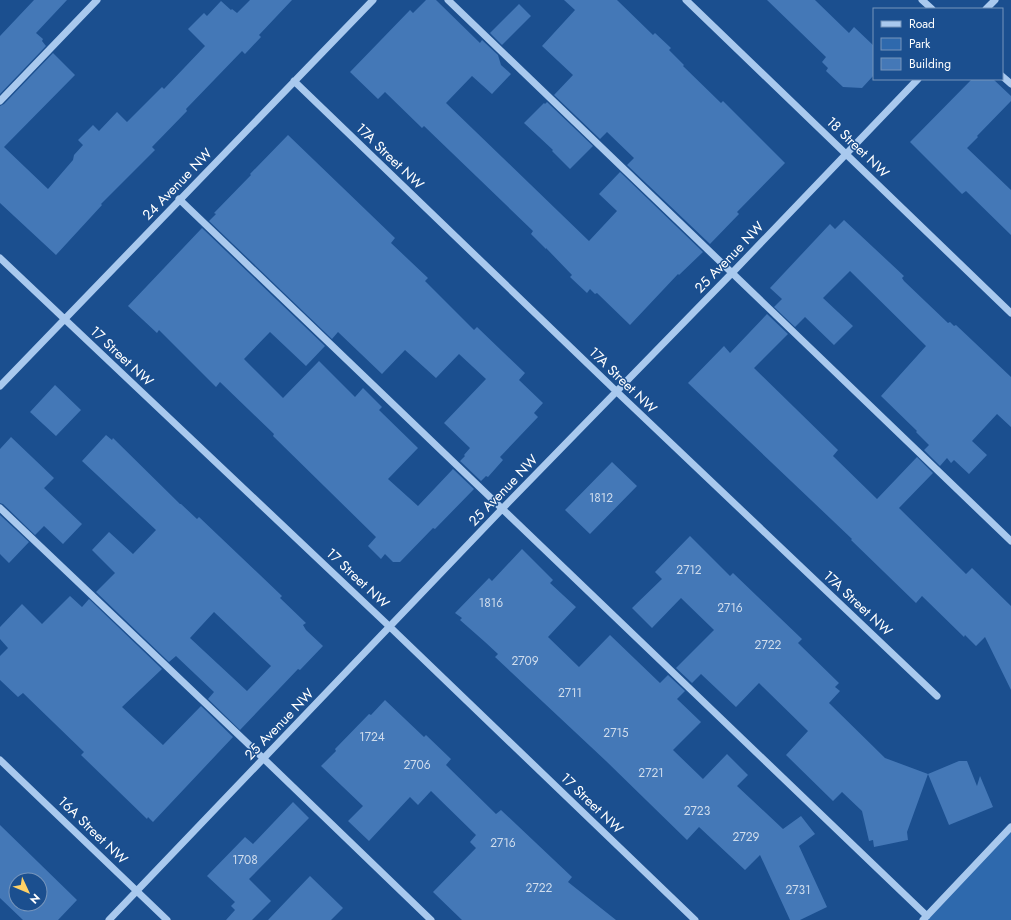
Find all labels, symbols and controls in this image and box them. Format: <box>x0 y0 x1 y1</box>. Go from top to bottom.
legend <box>873 8 1003 80</box>
text: Road <box>909 15 935 33</box>
text: Park <box>909 35 931 53</box>
text: Building <box>909 55 951 73</box>
street label: 18 Street NW <box>822 112 894 182</box>
street label: 17A Street NW <box>351 118 429 194</box>
street label: 24 Avenue NW <box>138 144 217 224</box>
street label: 25 Avenue NW <box>690 217 768 297</box>
street label: 17 Street NW <box>86 321 158 391</box>
street label: 17A Street NW <box>584 342 662 418</box>
street label: 25 Avenue NW <box>464 450 542 530</box>
house number: 1812 <box>589 489 613 507</box>
street label: 17 Street NW <box>322 543 394 613</box>
house number: 2712 <box>676 561 702 579</box>
street label: 17A Street NW <box>819 566 897 640</box>
house number: 1816 <box>479 594 503 612</box>
house number: 2716 <box>717 599 743 617</box>
house number: 2722 <box>755 636 782 654</box>
house number: 2709 <box>511 652 539 670</box>
street label: 25 Avenue NW <box>240 684 318 764</box>
house number: 2711 <box>558 684 582 702</box>
house number: 2715 <box>603 724 629 742</box>
house number: 1724 <box>359 728 385 746</box>
house number: 2706 <box>403 756 431 774</box>
house number: 2721 <box>638 764 664 782</box>
street label: 17 Street NW <box>556 768 628 838</box>
street label: 16A Street NW <box>54 792 132 869</box>
house number: 2723 <box>684 802 711 820</box>
house number: 2729 <box>733 828 760 846</box>
house number: 2716 <box>490 834 516 852</box>
house number: 1708 <box>232 851 258 869</box>
north arrow <box>8 872 48 912</box>
house number: 2722 <box>526 879 553 897</box>
house number: 2731 <box>785 881 811 899</box>
text: N <box>26 890 44 908</box>

